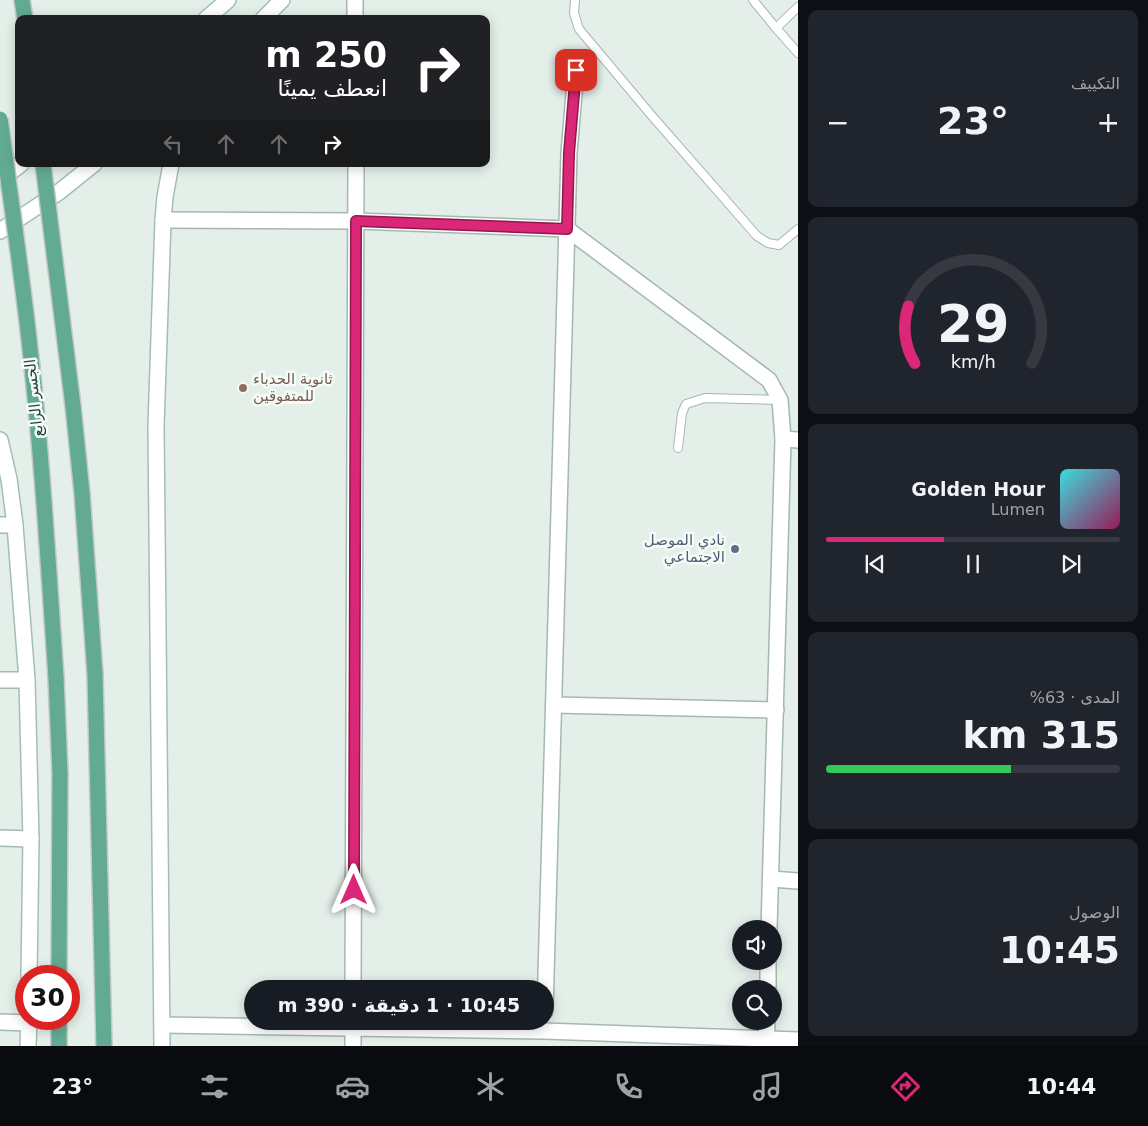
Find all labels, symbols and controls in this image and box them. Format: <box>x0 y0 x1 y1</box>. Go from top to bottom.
text: 250 m <box>265 35 387 75</box>
icon: right <box>405 35 470 100</box>
pin <box>555 49 597 91</box>
icon: arrive <box>562 56 590 84</box>
text: التكييف <box>1071 74 1120 93</box>
text: انعطف يمينًا <box>278 76 387 101</box>
text: 23° <box>937 99 1009 143</box>
text: − <box>826 106 849 139</box>
text: + <box>1097 106 1120 139</box>
icon: left <box>159 130 187 158</box>
icon: ahead <box>212 130 240 158</box>
icon: ahead <box>265 130 293 158</box>
icon: right <box>318 130 346 158</box>
text: 29 <box>937 294 1009 354</box>
text: km/h <box>950 351 996 372</box>
street label: الجسر الرابع <box>21 358 47 438</box>
place label: ثانوية الحدباء للمتفوقين <box>253 370 333 405</box>
marker: ثانوية الحدباء للمتفوقين <box>237 382 249 394</box>
text: Golden Hour <box>911 478 1045 500</box>
text: Lumen <box>991 500 1045 519</box>
place label: نادي الموصل الاجتماعي <box>644 531 725 567</box>
marker: نادي الموصل الاجتماعي <box>729 543 741 555</box>
icon: previous <box>861 550 889 578</box>
icon: pause <box>959 550 987 578</box>
icon: next <box>1057 550 1085 578</box>
text: المدى · 63% <box>1030 688 1120 707</box>
text: 315 km <box>963 713 1120 757</box>
position arrow <box>327 863 379 915</box>
text: الوصول <box>1069 903 1120 922</box>
map controls <box>732 920 782 1030</box>
button: sound <box>732 920 782 970</box>
text: 10:45 <box>999 928 1120 972</box>
speed limit sign: 30 <box>15 965 80 1030</box>
button: search <box>732 980 782 1030</box>
text: 10:45 · 1 دقيقة · 390 m <box>278 994 520 1016</box>
icon: filters <box>197 1069 232 1104</box>
icon: car <box>335 1069 370 1104</box>
icon: climate <box>473 1069 508 1104</box>
icon: phone <box>611 1069 646 1104</box>
icon: music <box>750 1069 785 1104</box>
icon: directions <box>888 1069 923 1104</box>
text: 23° <box>52 1074 93 1099</box>
text: 10:44 <box>1026 1074 1096 1099</box>

